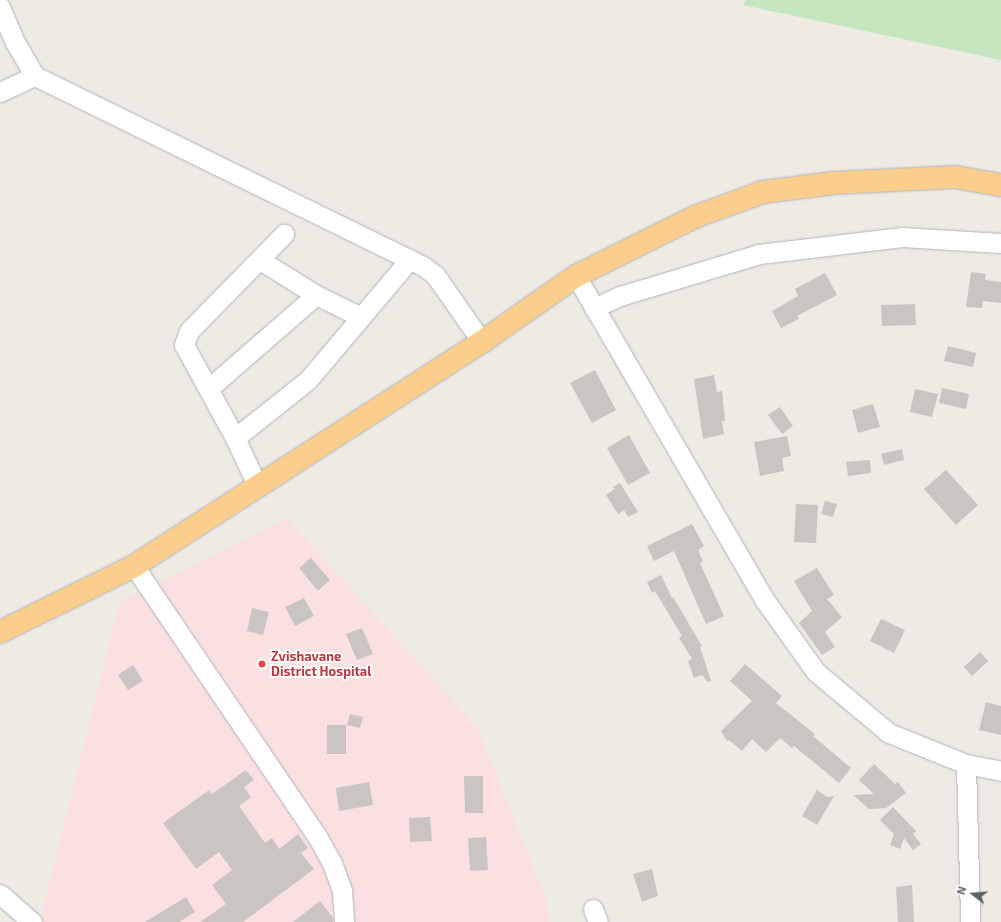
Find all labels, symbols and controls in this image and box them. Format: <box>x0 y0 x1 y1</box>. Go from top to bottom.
place label: Zvishavane District Hospital <box>271 649 372 680</box>
marker: Zvishavane District Hospital <box>256 658 268 670</box>
north arrow <box>953 874 993 914</box>
text: N <box>954 885 968 896</box>

